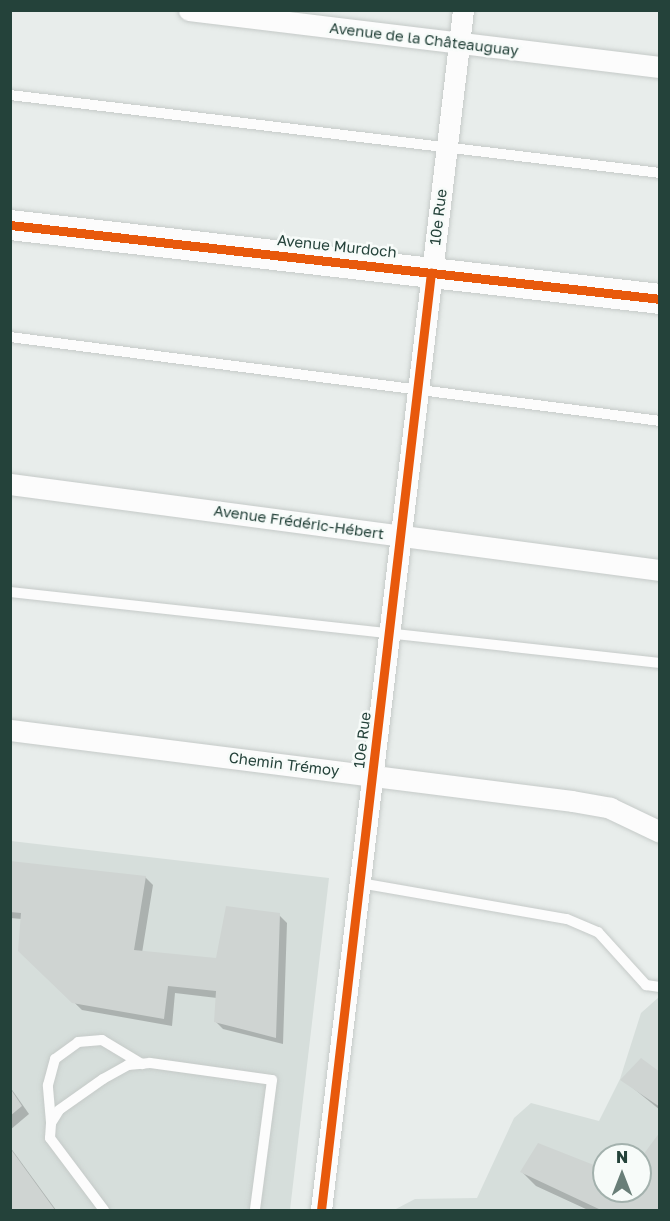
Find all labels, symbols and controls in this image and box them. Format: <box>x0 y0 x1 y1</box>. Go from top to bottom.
street label: Avenue de la Châteauguay <box>328 18 520 60</box>
street label: 10e Rue <box>426 188 450 246</box>
street label: Avenue Murdoch <box>276 231 398 261</box>
street label: Avenue Frédéric-Hébert <box>213 501 385 543</box>
street label: 10e Rue <box>350 711 374 769</box>
street label: Chemin Trémoy <box>228 748 340 780</box>
north arrow <box>592 1143 652 1203</box>
text: N <box>616 1147 628 1167</box>

